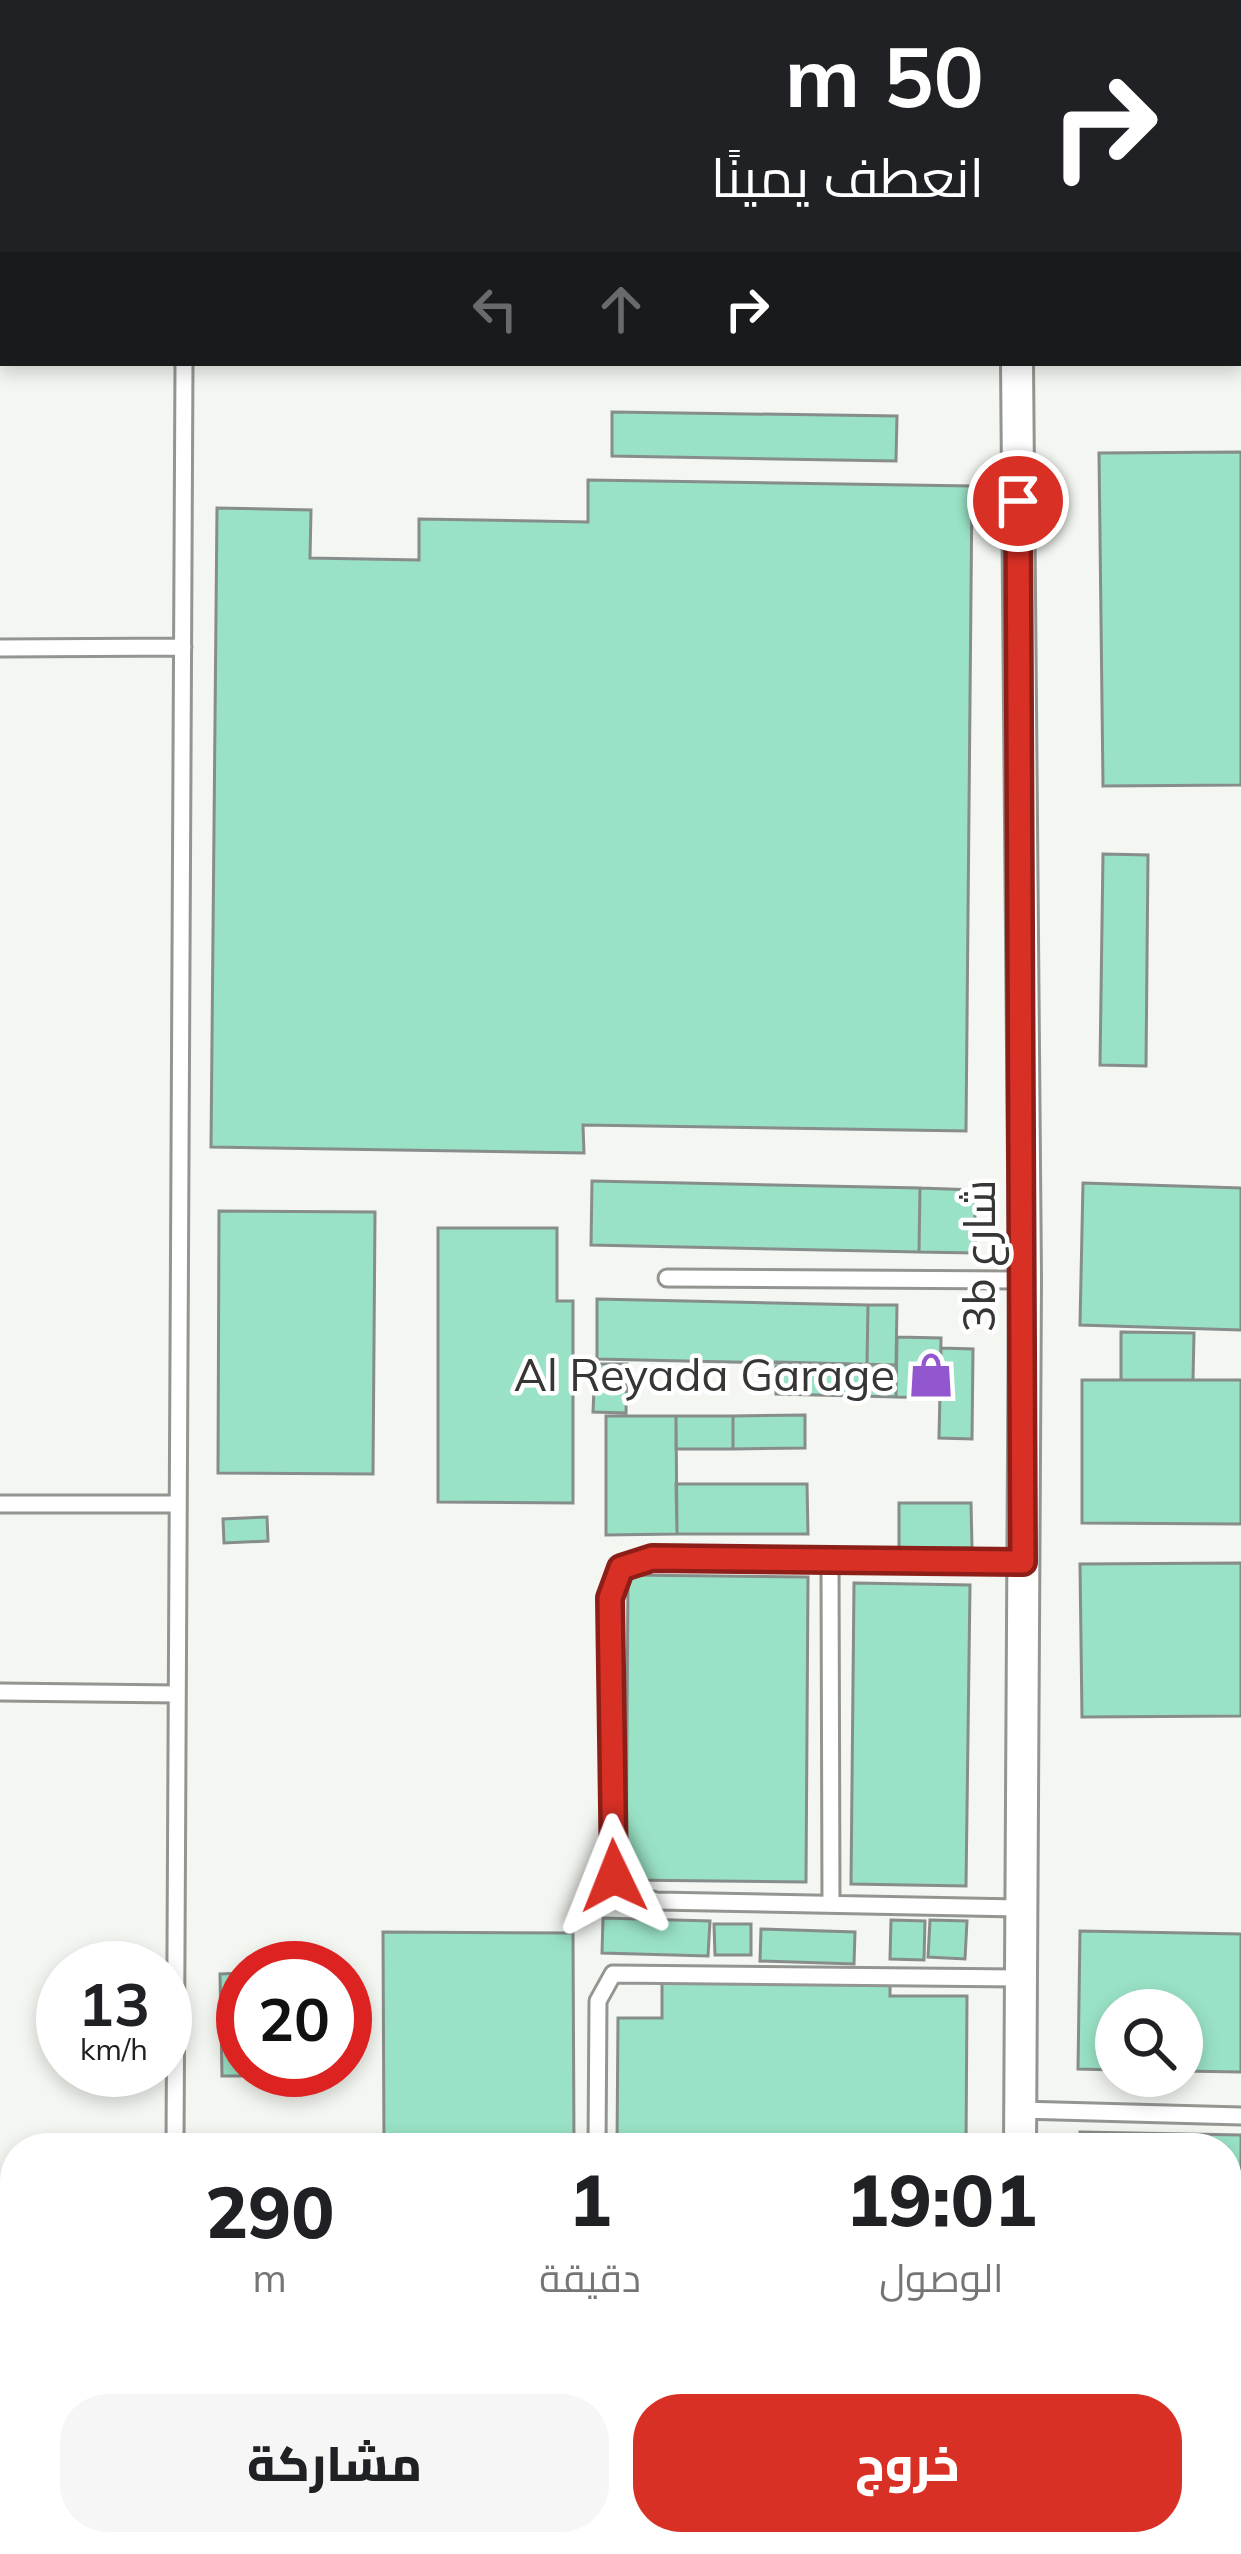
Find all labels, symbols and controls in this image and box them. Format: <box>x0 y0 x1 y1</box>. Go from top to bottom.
text: 50 m <box>785 23 984 128</box>
icon: right <box>1026 48 1182 204</box>
text: انعطف يمينًا <box>711 143 984 211</box>
icon: left <box>462 276 528 342</box>
icon: ahead <box>588 276 654 342</box>
icon: right <box>714 276 780 342</box>
pin <box>967 450 1069 552</box>
icon: arrive <box>985 468 1051 534</box>
street label: 3b شارع <box>950 1180 1010 1332</box>
place label: Al Reyada Garage <box>514 1346 895 1402</box>
shop icon: Al Reyada Garage <box>906 1350 956 1400</box>
position arrow <box>551 1813 677 1939</box>
speed limit sign: 20 <box>216 1941 372 2097</box>
text: 13 <box>78 1966 150 2041</box>
map controls <box>1095 1989 1203 2097</box>
button: search <box>1095 1989 1203 2097</box>
text: km/h <box>80 2030 148 2068</box>
text: 1 <box>568 2154 612 2244</box>
text: 19:01 <box>846 2154 1037 2244</box>
text: 290 <box>205 2166 334 2256</box>
text: m <box>253 2253 287 2302</box>
text: دقيقة <box>539 2253 641 2302</box>
text: الوصول <box>879 2253 1004 2302</box>
button: مشاركة <box>60 2394 609 2532</box>
button: خروج <box>633 2394 1182 2532</box>

